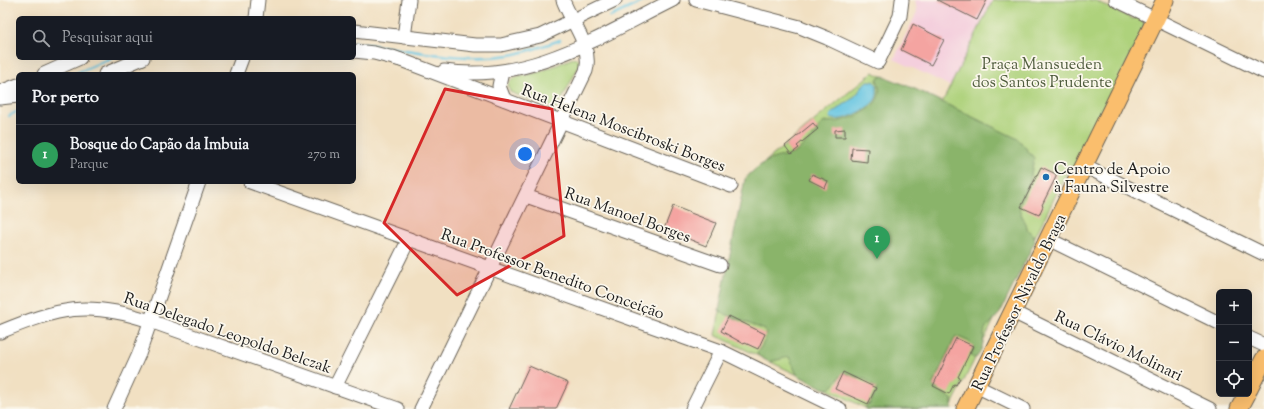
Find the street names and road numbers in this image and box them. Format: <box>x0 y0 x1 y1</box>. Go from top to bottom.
street label: Rua Helena Moscibroski Borges <box>518 80 728 179</box>
street label: Rua Manoel Borges <box>561 183 693 250</box>
street label: Rua Professor Nivaldo Braga <box>967 210 1074 396</box>
street label: Rua Professor Benedito Conceição <box>437 224 667 327</box>
street label: Rua Delegado Leopoldo Belczak <box>120 288 335 381</box>
street label: Rua Clávio Molinari <box>1050 306 1186 388</box>

